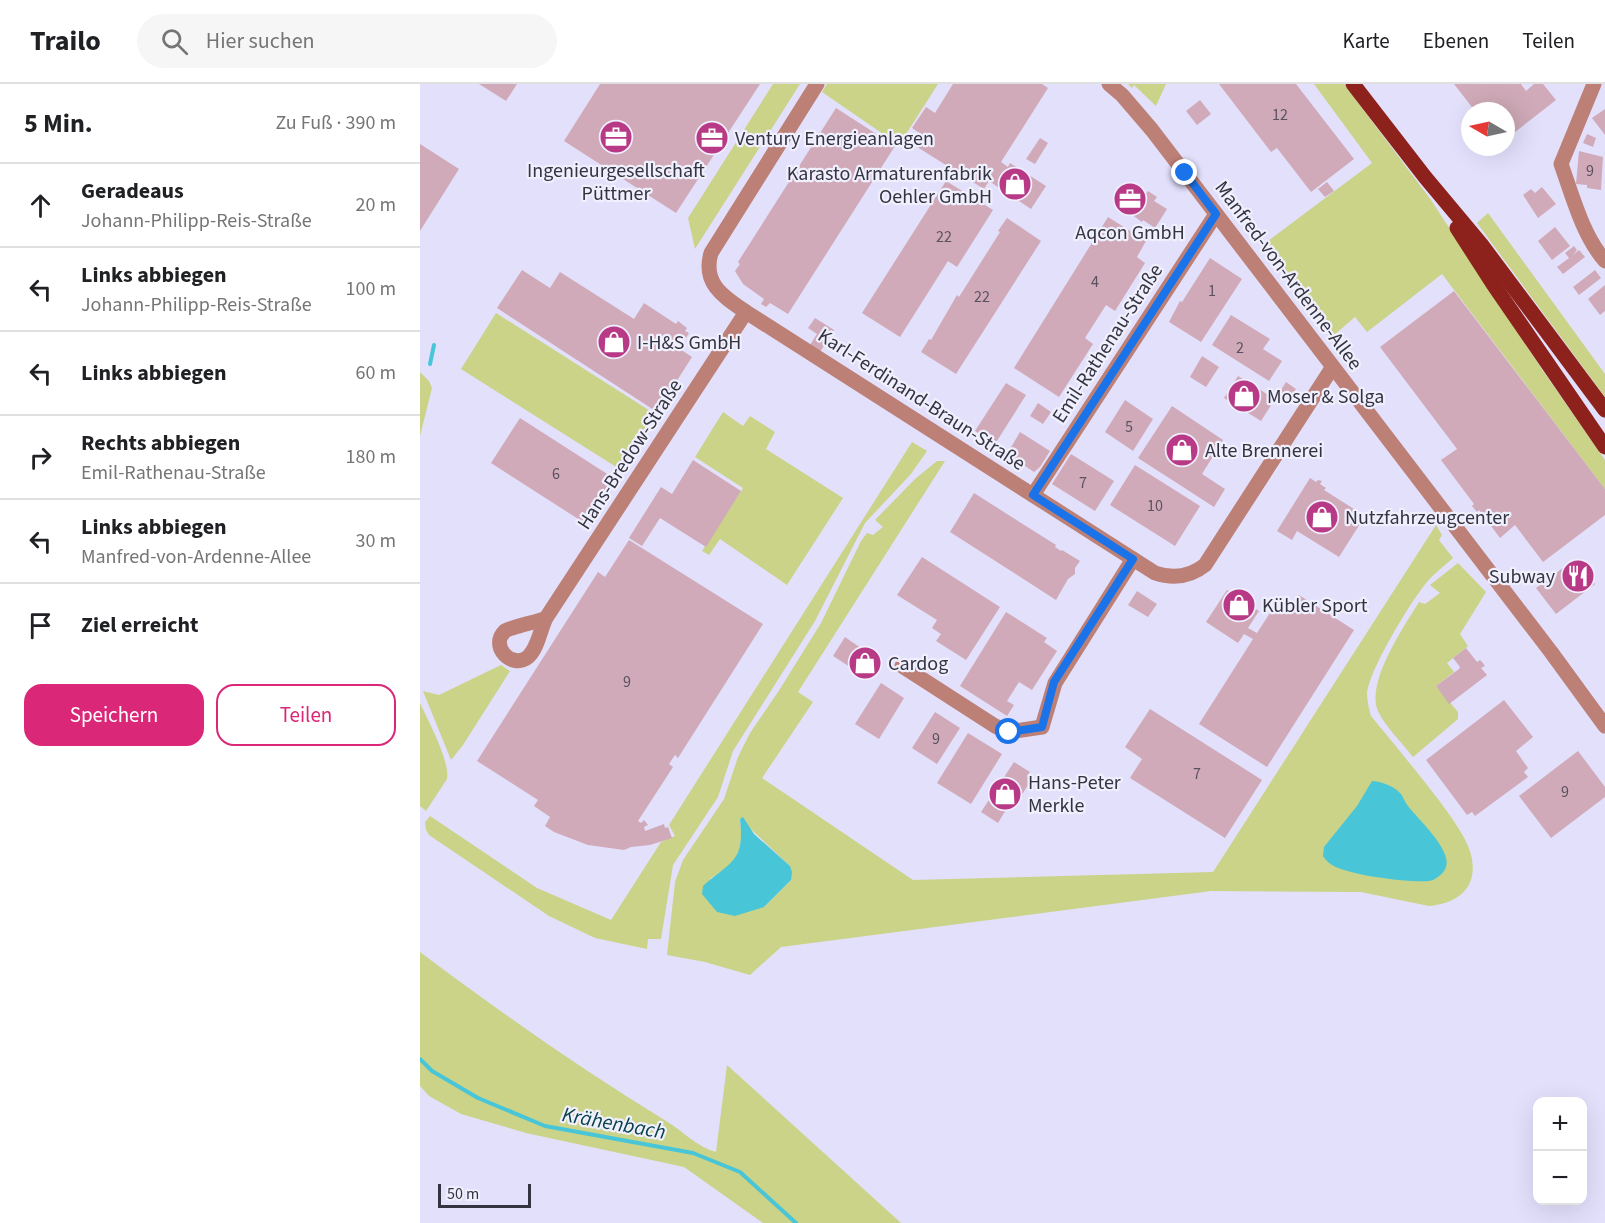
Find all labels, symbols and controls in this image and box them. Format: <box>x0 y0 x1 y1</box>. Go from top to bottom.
search box <box>137 14 557 68</box>
text: Trailo <box>30 21 101 61</box>
icon: search <box>158 25 191 58</box>
text: Hier suchen <box>206 25 315 57</box>
text: Karte <box>1343 26 1390 56</box>
text: Ebenen <box>1423 26 1489 56</box>
text: Teilen <box>1522 26 1575 56</box>
north arrow <box>1461 102 1515 156</box>
house number: 12 <box>1272 104 1288 126</box>
text: 5 Min. <box>24 105 93 142</box>
text: Zu Fuß · 390 m <box>275 109 396 137</box>
office icon: Ingenieurgesellschaft Püttmer <box>598 119 634 155</box>
office icon: Ventury Energieanlagen <box>694 120 730 156</box>
place label: Ventury Energieanlagen <box>735 125 934 153</box>
place label: Ingenieurgesellschaft Püttmer <box>527 157 705 208</box>
route end <box>1171 159 1197 185</box>
place label: Karasto Armaturenfabrik Oehler GmbH <box>787 160 992 211</box>
house number: 9 <box>1586 160 1594 182</box>
shop icon: Karasto Armaturenfabrik Oehler GmbH <box>997 166 1033 202</box>
text: Geradeaus <box>81 175 184 207</box>
street label: Manfred-von-Ardenne-Allee <box>1208 175 1369 376</box>
office icon: Aqcon GmbH <box>1112 181 1148 217</box>
icon: ahead <box>24 189 57 222</box>
text: 20 m <box>356 191 396 219</box>
text: Johann-Philipp-Reis-Straße <box>81 207 312 235</box>
place label: Aqcon GmbH <box>1075 219 1185 247</box>
house number: 22 <box>936 226 952 248</box>
street label: Emil-Rathenau-Straße <box>1046 258 1170 429</box>
text: Links abbiegen <box>81 259 227 291</box>
house number: 4 <box>1091 271 1099 293</box>
icon: left <box>24 273 57 306</box>
text: 100 m <box>346 275 396 303</box>
house number: 1 <box>1208 280 1216 302</box>
house number: 22 <box>974 286 990 308</box>
text: Johann-Philipp-Reis-Straße <box>81 291 312 319</box>
street label: Karl-Ferdinand-Braun-Straße <box>812 322 1031 478</box>
shop icon: I-H&S GmbH <box>596 324 632 360</box>
place label: I-H&S GmbH <box>637 329 741 357</box>
house number: 2 <box>1236 337 1244 359</box>
icon: left <box>24 357 57 390</box>
text: Links abbiegen <box>81 357 227 389</box>
text: 60 m <box>356 359 396 387</box>
street label: Hans-Bredow-Straße <box>571 374 689 535</box>
shop icon: Moser & Solga <box>1226 378 1262 414</box>
place label: Moser & Solga <box>1267 383 1384 411</box>
house number: 5 <box>1125 416 1133 438</box>
text: Rechts abbiegen <box>81 427 240 459</box>
shop icon: Alte Brennerei <box>1164 432 1200 468</box>
place label: Alte Brennerei <box>1205 437 1323 465</box>
icon: right <box>24 441 57 474</box>
text: 180 m <box>346 443 396 471</box>
text: Emil-Rathenau-Straße <box>81 459 266 487</box>
house number: 6 <box>552 463 560 485</box>
house number: 7 <box>1079 472 1087 494</box>
house number: 10 <box>1147 495 1163 517</box>
shop icon: Nutzfahrzeugcenter <box>1304 499 1340 535</box>
place label: Nutzfahrzeugcenter <box>1345 504 1509 532</box>
text: Links abbiegen <box>81 511 227 543</box>
icon: left <box>24 525 57 558</box>
text: 30 m <box>356 527 396 555</box>
text: Manfred-von-Ardenne-Allee <box>81 543 311 571</box>
restaurant icon: Subway <box>1560 558 1596 594</box>
place label: Subway <box>1489 563 1556 591</box>
shop icon: Kübler Sport <box>1221 587 1257 623</box>
place label: Kübler Sport <box>1262 592 1368 620</box>
icon: arrive <box>24 609 57 642</box>
text: Ziel erreicht <box>81 609 199 641</box>
shop icon: Cardog <box>847 645 883 681</box>
place label: Cardog <box>888 650 948 678</box>
house number: 9 <box>623 671 631 693</box>
button: Speichern <box>24 684 204 746</box>
button: Teilen <box>216 684 396 746</box>
route start <box>995 718 1021 744</box>
house number: 9 <box>932 728 940 750</box>
house number: 7 <box>1193 763 1201 785</box>
place label: Hans-Peter Merkle <box>1028 769 1121 820</box>
shop icon: Hans-Peter Merkle <box>987 776 1023 812</box>
house number: 9 <box>1561 781 1569 803</box>
map controls <box>1533 1097 1587 1205</box>
button: + <box>1533 1097 1587 1151</box>
water label: Krähenbach <box>560 1099 668 1147</box>
button: − <box>1533 1151 1587 1205</box>
scale bar <box>438 1181 531 1208</box>
text: 50 m <box>447 1183 479 1205</box>

